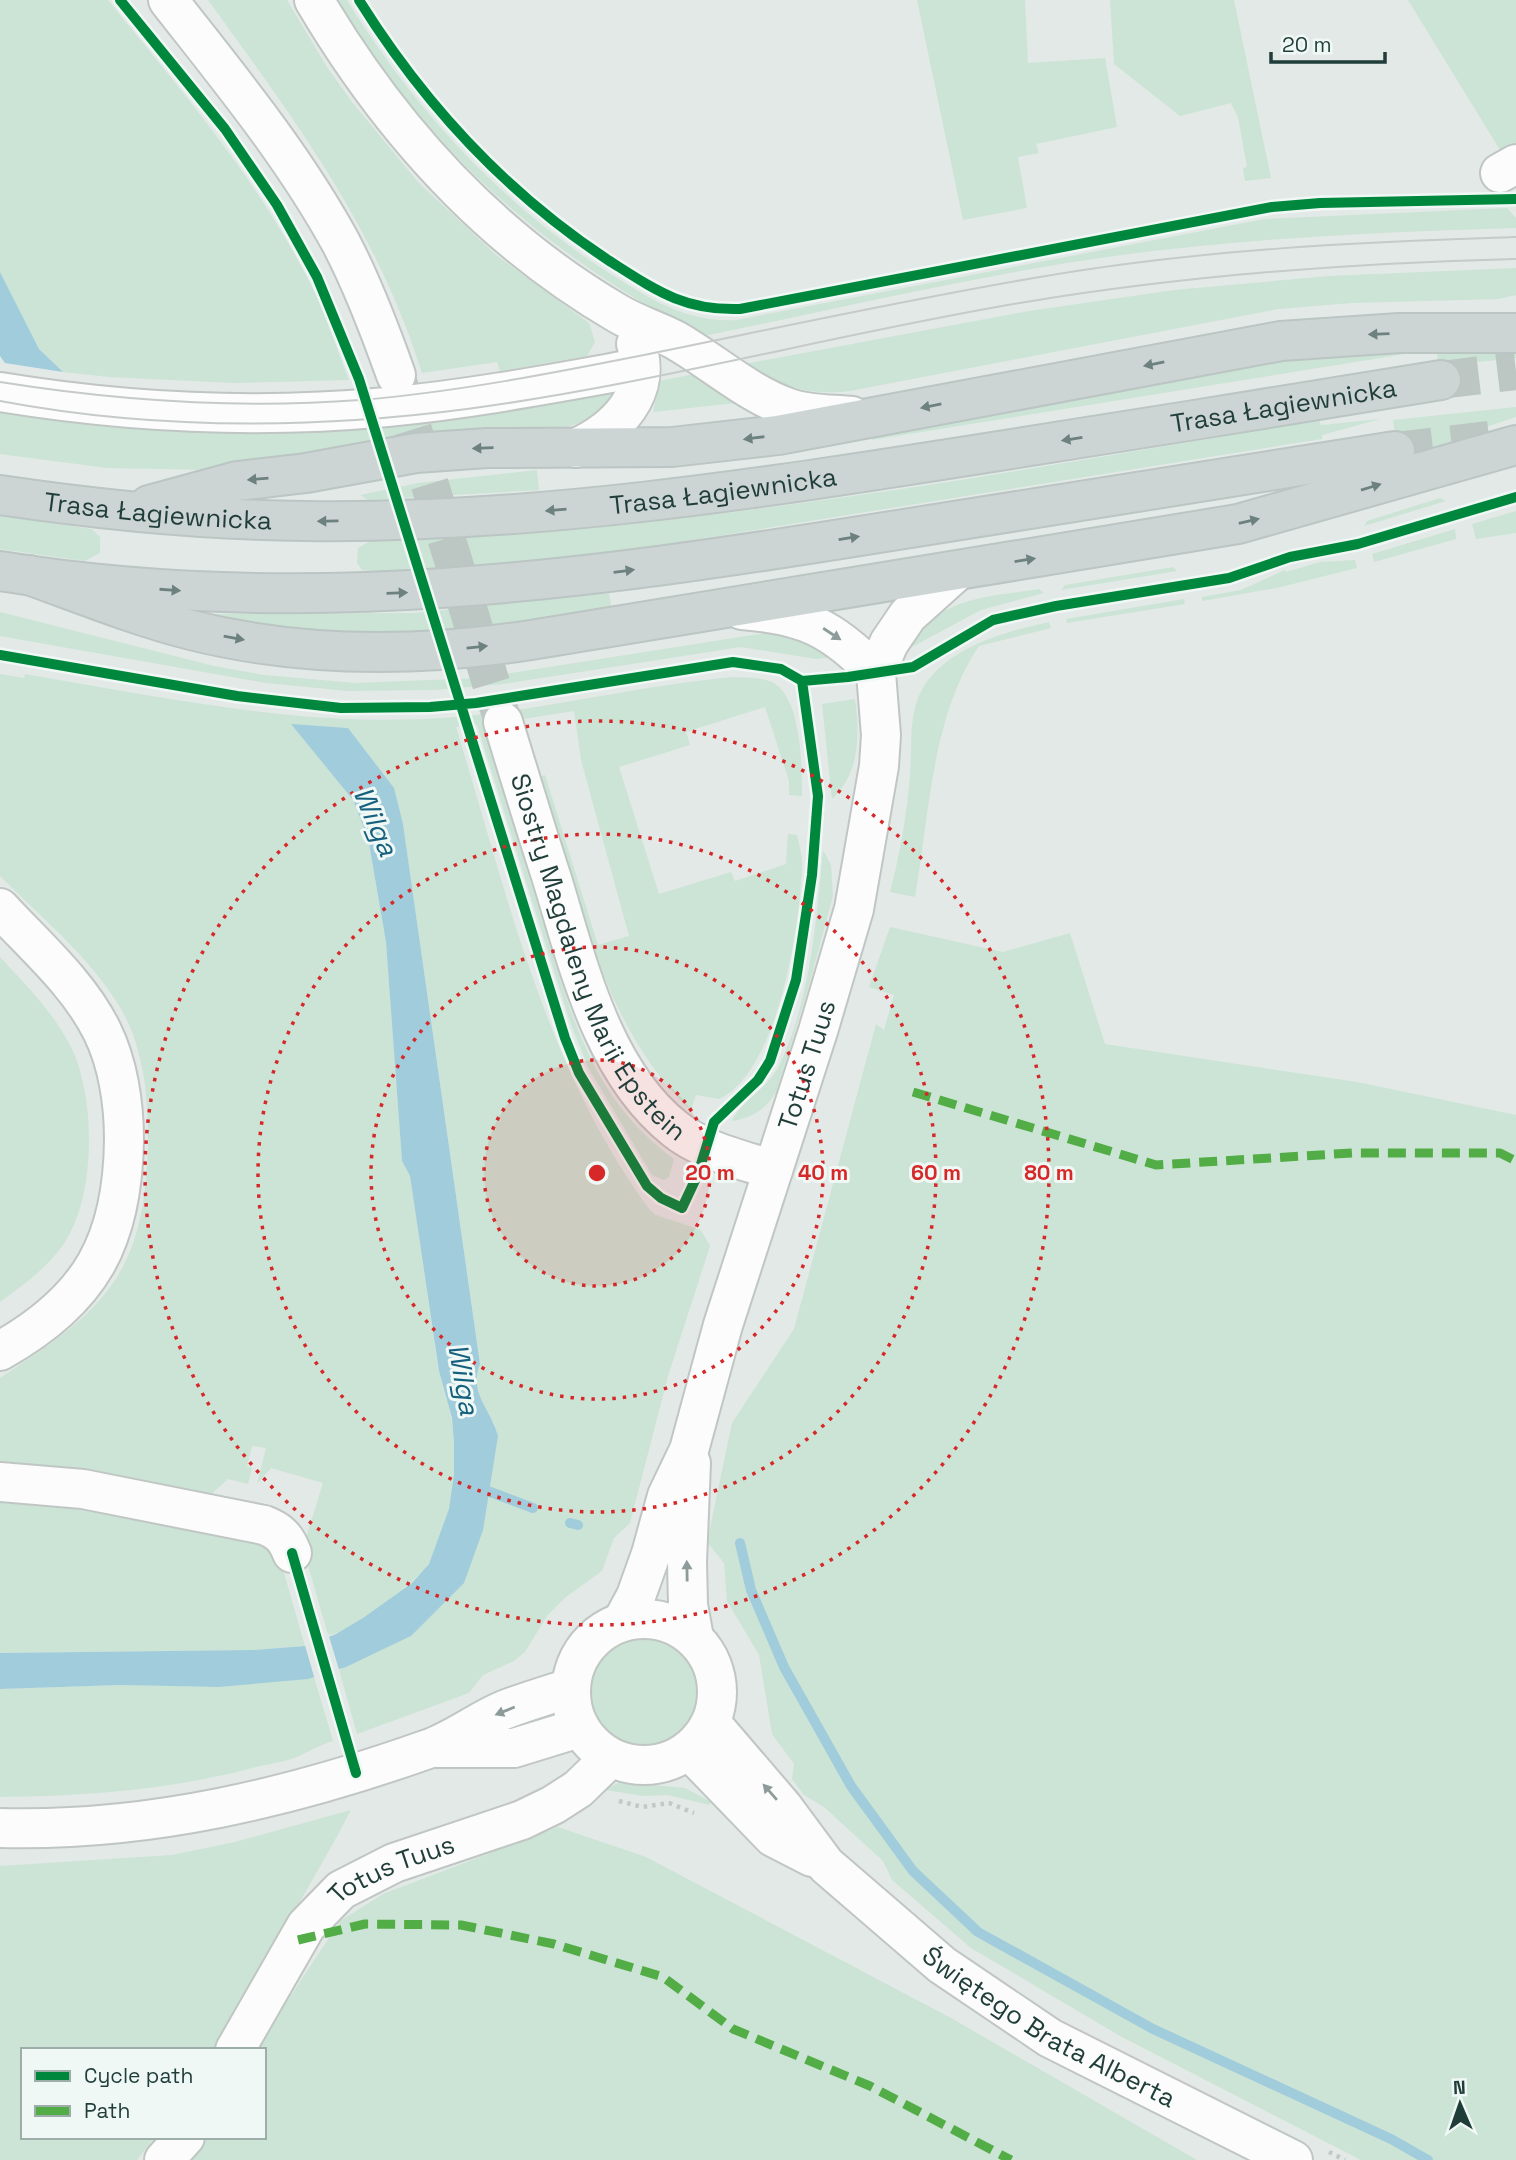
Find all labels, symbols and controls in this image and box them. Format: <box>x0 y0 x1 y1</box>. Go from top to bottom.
scale bar <box>1271 21 1385 65</box>
text: 20 m <box>1282 31 1332 58</box>
one-way arrow <box>1368 328 1390 339</box>
one-way arrow <box>1143 358 1165 369</box>
street label: Trasa Łagiewnicka <box>1168 370 1399 441</box>
one-way arrow <box>920 401 942 412</box>
one-way arrow <box>742 433 764 444</box>
one-way arrow <box>1061 434 1083 445</box>
one-way arrow <box>472 443 494 454</box>
street label: Trasa Łagiewnicka <box>608 459 839 522</box>
one-way arrow <box>247 474 269 485</box>
one-way arrow <box>1361 481 1382 492</box>
street label: Trasa Łagiewnicka <box>42 484 273 537</box>
one-way arrow <box>544 505 566 516</box>
one-way arrow <box>317 515 339 527</box>
one-way arrow <box>1238 515 1260 526</box>
one-way arrow <box>838 532 860 543</box>
one-way arrow <box>1014 554 1036 565</box>
one-way arrow <box>613 566 635 577</box>
one-way arrow <box>159 585 181 596</box>
one-way arrow <box>387 587 409 598</box>
one-way arrow <box>823 627 841 641</box>
one-way arrow <box>224 633 246 644</box>
one-way arrow <box>466 642 488 653</box>
street label: Siostry Magdaleny Marii Epstein <box>503 769 693 1148</box>
water label: Wilga <box>345 781 407 862</box>
street label: Totus Tuus <box>770 996 843 1134</box>
text: 20 m <box>685 1159 735 1186</box>
text: 40 m <box>798 1159 848 1186</box>
text: 60 m <box>911 1159 961 1186</box>
text: 80 m <box>1024 1159 1074 1186</box>
centre of rings <box>585 1161 609 1185</box>
water label: Wilga <box>440 1340 488 1419</box>
one-way arrow <box>681 1559 693 1581</box>
one-way arrow <box>495 1705 516 1716</box>
one-way arrow <box>763 1783 778 1800</box>
street label: Totus Tuus <box>320 1827 459 1911</box>
street label: Świętego Brata Alberta <box>915 1938 1182 2115</box>
legend <box>21 2048 266 2139</box>
text: Cycle path <box>84 2062 193 2089</box>
north arrow <box>1425 2069 1495 2139</box>
text: N <box>1453 2075 1466 2100</box>
text: Path <box>84 2097 130 2124</box>

